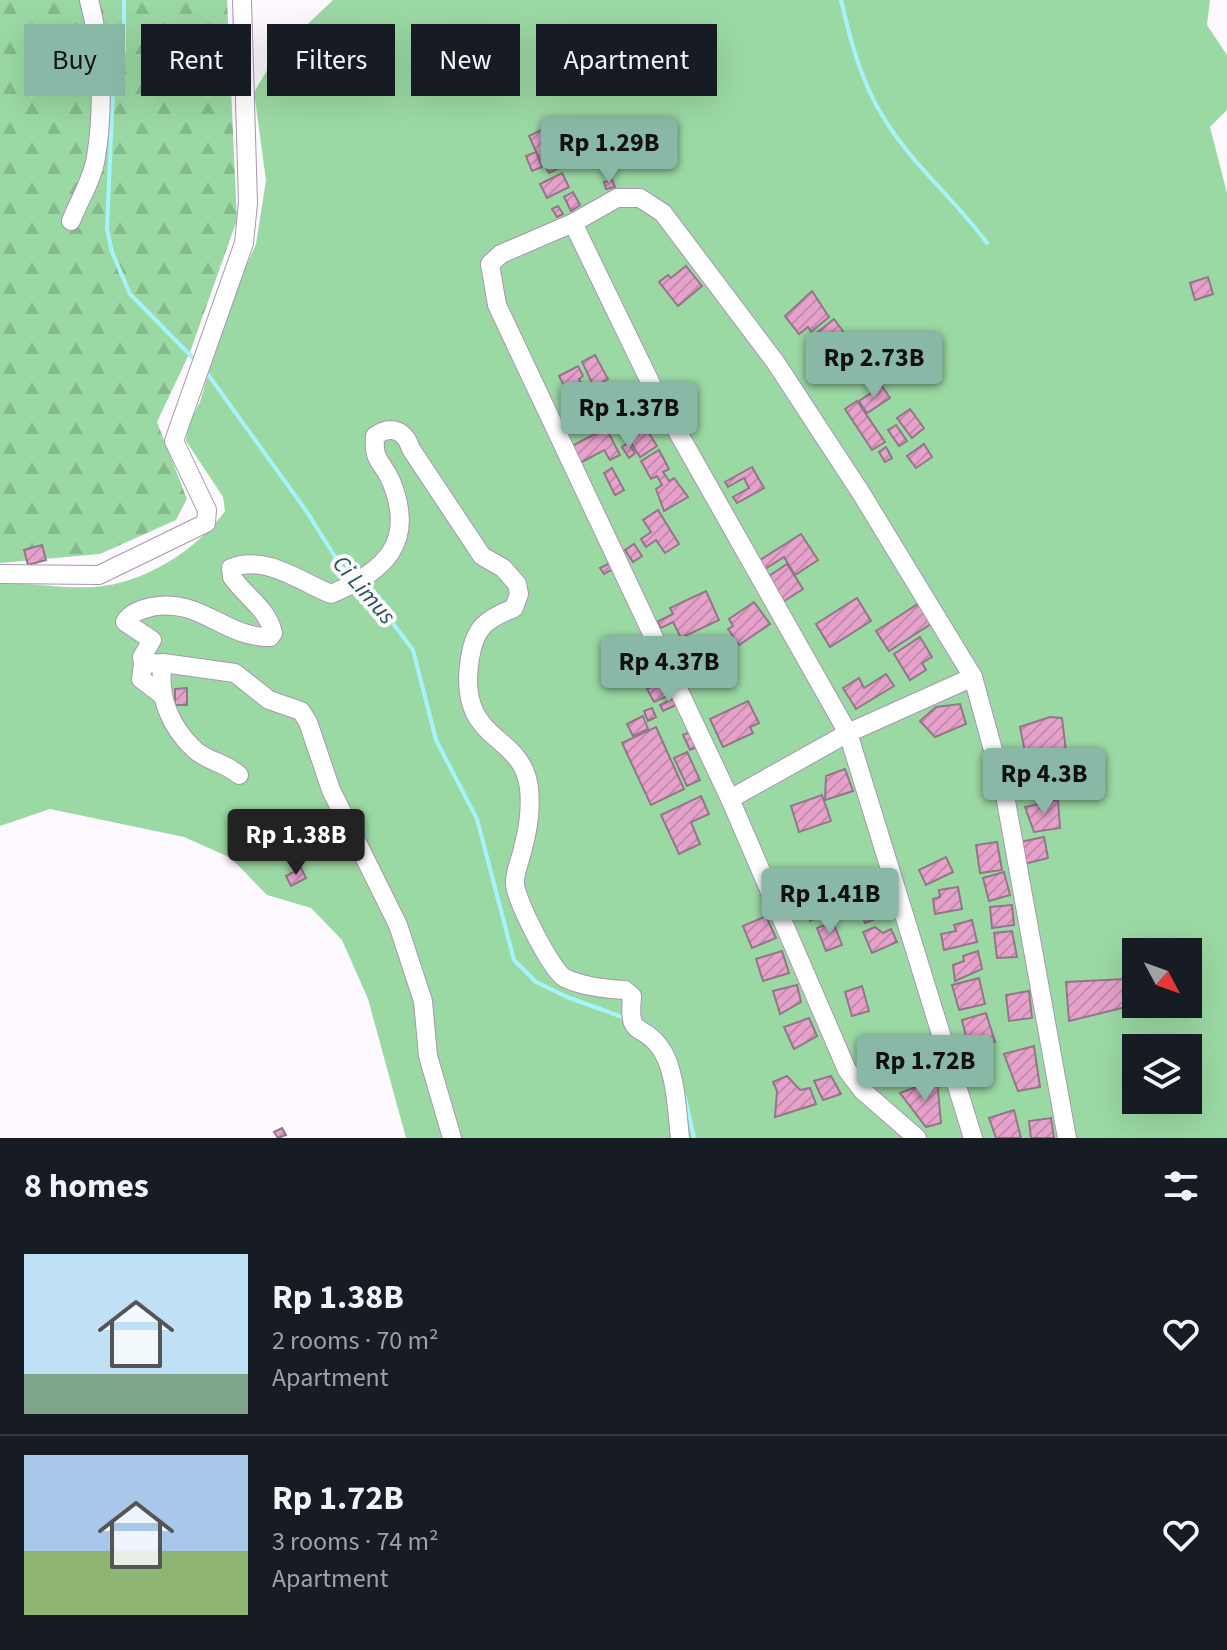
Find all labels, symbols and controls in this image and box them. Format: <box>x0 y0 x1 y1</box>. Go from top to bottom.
chip: Buy <box>24 24 125 96</box>
chip: Rent <box>141 24 251 96</box>
chip: Filters <box>267 24 395 96</box>
chip: New <box>411 24 520 96</box>
chip: Apartment <box>536 24 717 96</box>
pin: Rp 1.29B <box>526 117 692 185</box>
text: Rp 1.29B <box>559 124 659 161</box>
pin: Rp 2.73B <box>791 332 957 400</box>
text: Rp 2.73B <box>824 339 924 376</box>
pin: Rp 1.37B <box>546 382 712 450</box>
text: Rp 1.37B <box>579 389 679 426</box>
water label: Ci Limus <box>324 548 404 633</box>
pin: Rp 4.37B <box>586 636 752 704</box>
text: Rp 4.37B <box>619 643 719 680</box>
pin: Rp 4.3B <box>970 748 1118 816</box>
text: Rp 4.3B <box>1000 755 1088 792</box>
pin: Rp 1.38B <box>213 809 379 877</box>
text: Rp 1.38B <box>246 816 346 853</box>
pin: Rp 1.41B <box>747 868 913 936</box>
text: Rp 1.41B <box>780 875 880 912</box>
north arrow <box>1122 938 1202 1018</box>
map controls <box>1122 938 1202 1114</box>
button: layers <box>1122 1034 1202 1114</box>
pin: Rp 1.72B <box>842 1035 1008 1103</box>
text: Rp 1.72B <box>875 1042 975 1079</box>
text: 8 homes <box>24 1162 149 1211</box>
icon: filters <box>1159 1164 1203 1208</box>
text: Rp 1.38B <box>272 1273 404 1322</box>
icon: home <box>88 1286 184 1382</box>
icon: heart <box>1159 1312 1203 1356</box>
text: 2 rooms · 70 m² <box>272 1322 439 1359</box>
text: Apartment <box>272 1359 389 1396</box>
text: Rp 1.72B <box>272 1474 404 1523</box>
icon: home <box>88 1487 184 1583</box>
icon: heart <box>1159 1513 1203 1557</box>
text: 3 rooms · 74 m² <box>272 1523 439 1560</box>
text: Apartment <box>272 1560 389 1597</box>

